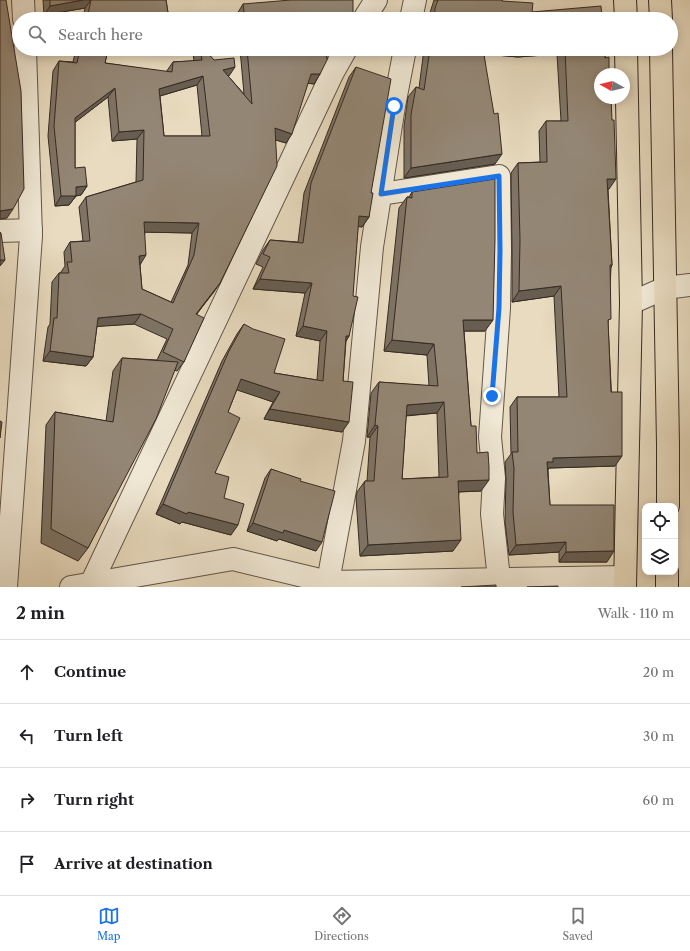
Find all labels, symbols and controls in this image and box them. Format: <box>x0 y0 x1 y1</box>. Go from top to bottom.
search box <box>12 12 678 56</box>
icon: search <box>26 23 48 45</box>
text: Search here <box>58 25 143 44</box>
north arrow <box>594 68 630 104</box>
route start <box>385 97 403 115</box>
route end <box>483 387 501 405</box>
map controls <box>642 503 678 575</box>
button: locate <box>642 503 678 539</box>
button: layers <box>642 539 678 575</box>
text: 2 min <box>16 603 65 623</box>
text: Walk · 110 m <box>598 605 674 621</box>
icon: ahead <box>16 661 38 683</box>
text: Continue <box>54 662 126 681</box>
text: 20 m <box>643 664 674 680</box>
icon: left <box>16 725 38 747</box>
text: Turn left <box>54 726 123 745</box>
text: 30 m <box>643 728 674 744</box>
icon: right <box>16 789 38 811</box>
text: Turn right <box>54 790 134 809</box>
text: 60 m <box>643 792 674 808</box>
icon: arrive <box>16 853 38 875</box>
text: Arrive at destination <box>54 854 213 873</box>
tab: Map <box>97 905 121 943</box>
tab: Directions <box>314 905 369 943</box>
tab: Saved <box>563 905 593 943</box>

